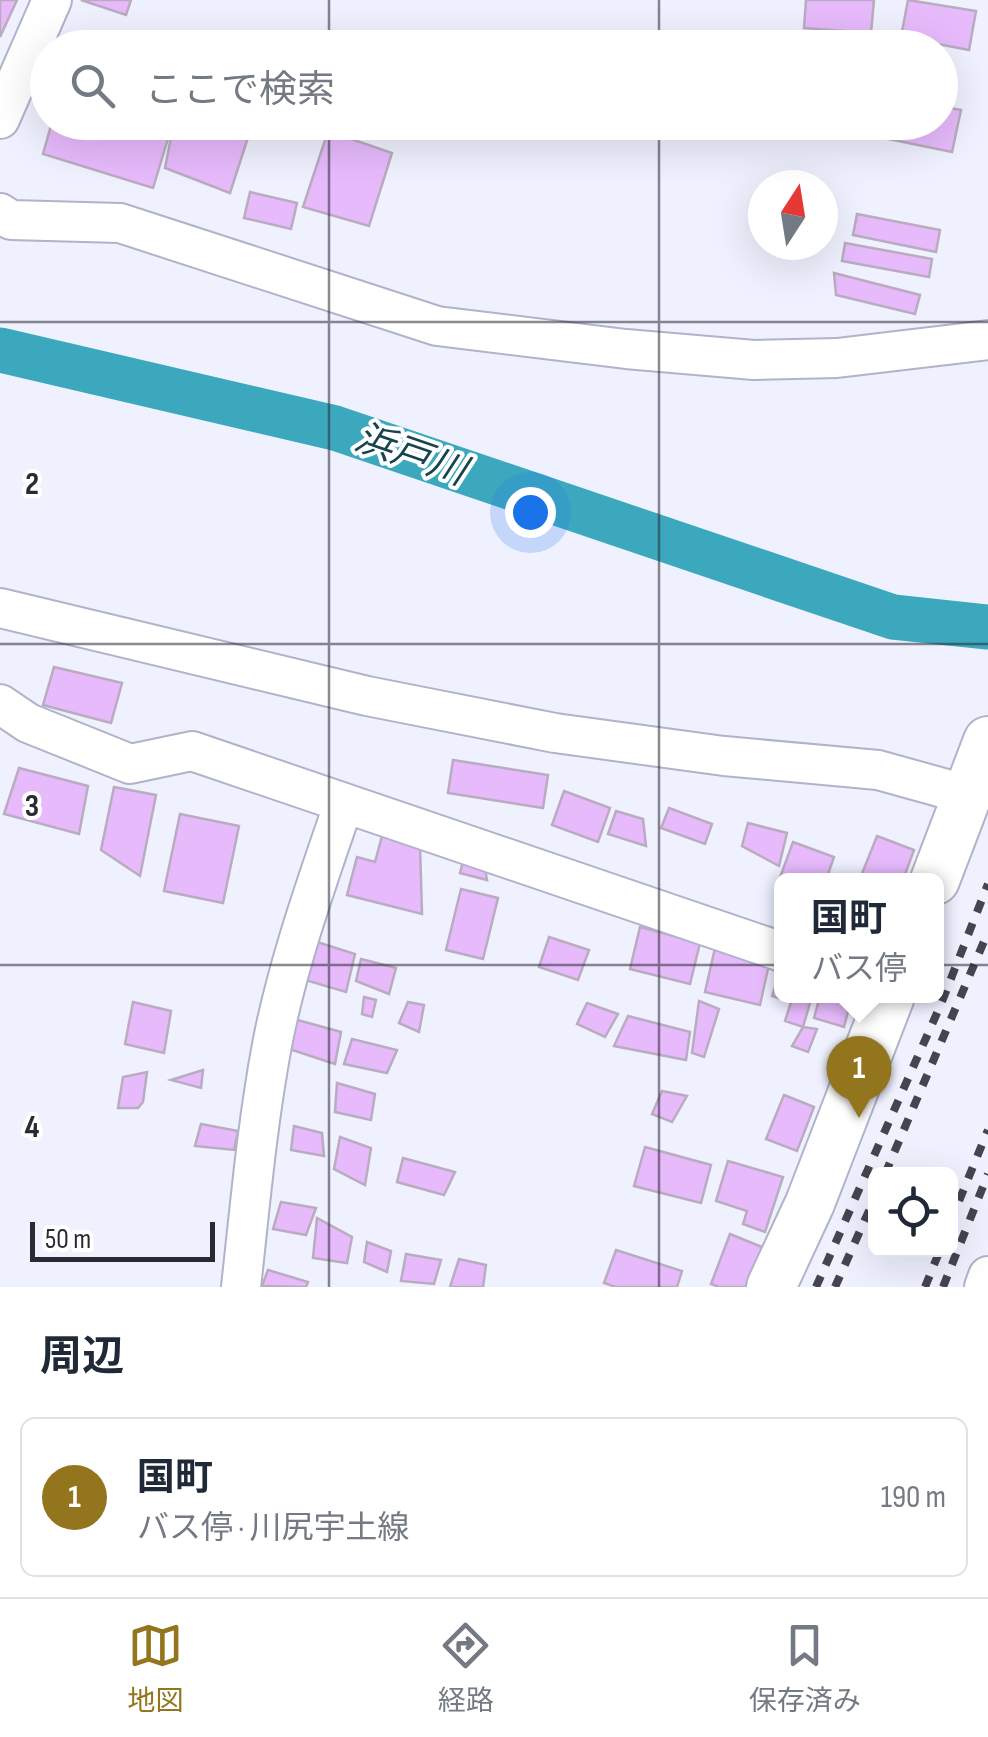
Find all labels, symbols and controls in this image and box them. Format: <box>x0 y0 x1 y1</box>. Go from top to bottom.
search box <box>30 30 958 140</box>
icon: search <box>65 58 120 113</box>
text: ここで検索 <box>145 68 335 113</box>
north arrow <box>748 170 838 260</box>
water label: 浜戸川 <box>349 416 476 497</box>
text: 2 <box>25 465 39 504</box>
your location <box>505 487 556 538</box>
text: 3 <box>25 787 39 826</box>
popup <box>774 873 944 1003</box>
text: 国町 <box>811 897 887 942</box>
text: バス停 <box>811 950 907 989</box>
pin: 1 <box>826 1036 892 1118</box>
text: 4 <box>25 1108 40 1147</box>
map controls <box>868 1167 958 1257</box>
button: locate <box>868 1167 958 1257</box>
scale bar <box>30 1217 215 1262</box>
text: 50 m <box>45 1223 91 1256</box>
text: 周辺 <box>40 1332 124 1383</box>
text: 国町 <box>137 1456 213 1501</box>
text: 1 <box>68 1478 81 1517</box>
text: 190 m <box>881 1478 946 1517</box>
text: バス停 · 川尻宇土線 <box>137 1509 410 1548</box>
tab: 地図 <box>127 1618 183 1718</box>
tab: 経路 <box>438 1618 494 1718</box>
tab: 保存済み <box>749 1618 861 1718</box>

